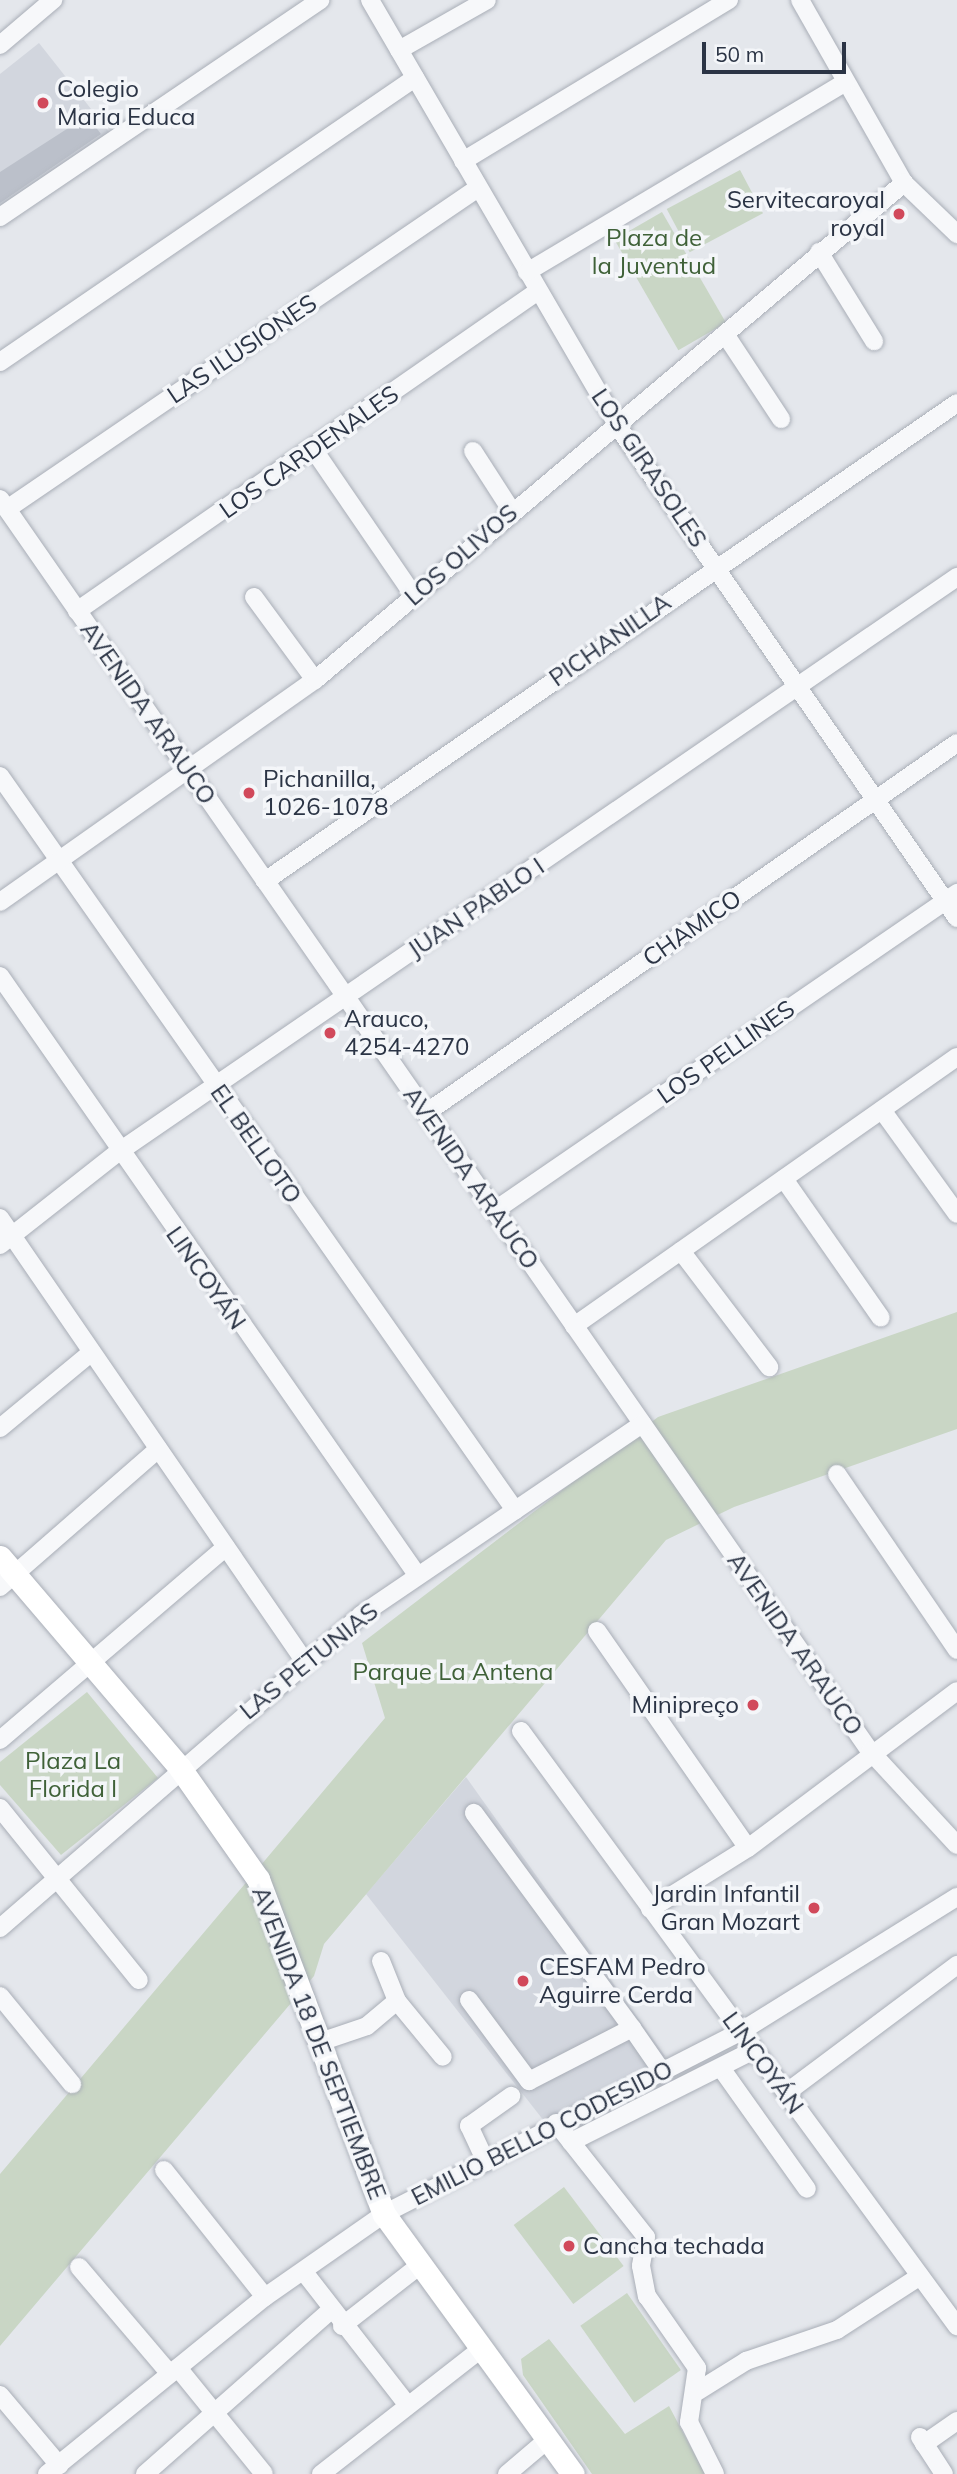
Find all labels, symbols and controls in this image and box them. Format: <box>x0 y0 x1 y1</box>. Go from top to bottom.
scale bar <box>705 28 848 72</box>
text: 50 m <box>715 41 764 67</box>
place label: Colegio Maria Educa <box>57 75 196 131</box>
marker: Colegio Maria Educa <box>35 95 51 111</box>
place label: Servitecaroyal royal <box>727 186 885 242</box>
marker: Servitecaroyal royal <box>891 206 907 222</box>
park label: Plaza de la Juventud <box>592 224 716 280</box>
street label: LAS ILUSIONES <box>162 288 322 410</box>
street label: LOS CARDENALES <box>214 379 404 525</box>
street label: LOS GIRASOLES <box>585 383 713 553</box>
street label: LOS OLIVOS <box>399 498 523 612</box>
street label: PICHANILLA <box>544 588 676 692</box>
street label: AVENIDA ARAUCO <box>74 616 222 810</box>
place label: Pichanilla, 1026-1078 <box>263 765 388 821</box>
marker: Pichanilla, 1026-1078 <box>241 785 257 801</box>
street label: JUAN PABLO I <box>402 852 550 964</box>
street label: CHAMICO <box>637 884 747 972</box>
street label: LOS PELLINES <box>652 994 800 1110</box>
place label: Arauco, 4254-4270 <box>344 1005 469 1061</box>
marker: Arauco, 4254-4270 <box>322 1025 338 1041</box>
street label: EL BELLOTO <box>204 1079 308 1209</box>
street label: AVENIDA ARAUCO <box>397 1081 545 1275</box>
street label: LINCOYÁN <box>160 1221 252 1335</box>
street label: AVENIDA ARAUCO <box>721 1547 869 1741</box>
street label: LAS PETUNIAS <box>234 1597 384 1725</box>
park label: Parque La Antena <box>353 1658 553 1686</box>
place label: Minipreço <box>632 1691 739 1719</box>
marker: Minipreço <box>745 1697 761 1713</box>
park label: Plaza La Florida I <box>25 1747 121 1803</box>
place label: Jardin Infantil Gran Mozart <box>652 1880 800 1936</box>
street label: AVENIDA 18 DE SEPTIEMBRE <box>246 1882 392 2204</box>
marker: Jardin Infantil Gran Mozart <box>806 1900 822 1916</box>
place label: CESFAM Pedro Aguirre Cerda <box>539 1953 706 2009</box>
marker: CESFAM Pedro Aguirre Cerda <box>513 1971 533 1991</box>
street label: LINCOYÁN <box>716 2006 810 2120</box>
street label: EMILIO BELLO CODESIDO <box>407 2054 677 2212</box>
place label: Cancha techada <box>583 2232 765 2260</box>
marker: Cancha techada <box>561 2238 577 2254</box>

